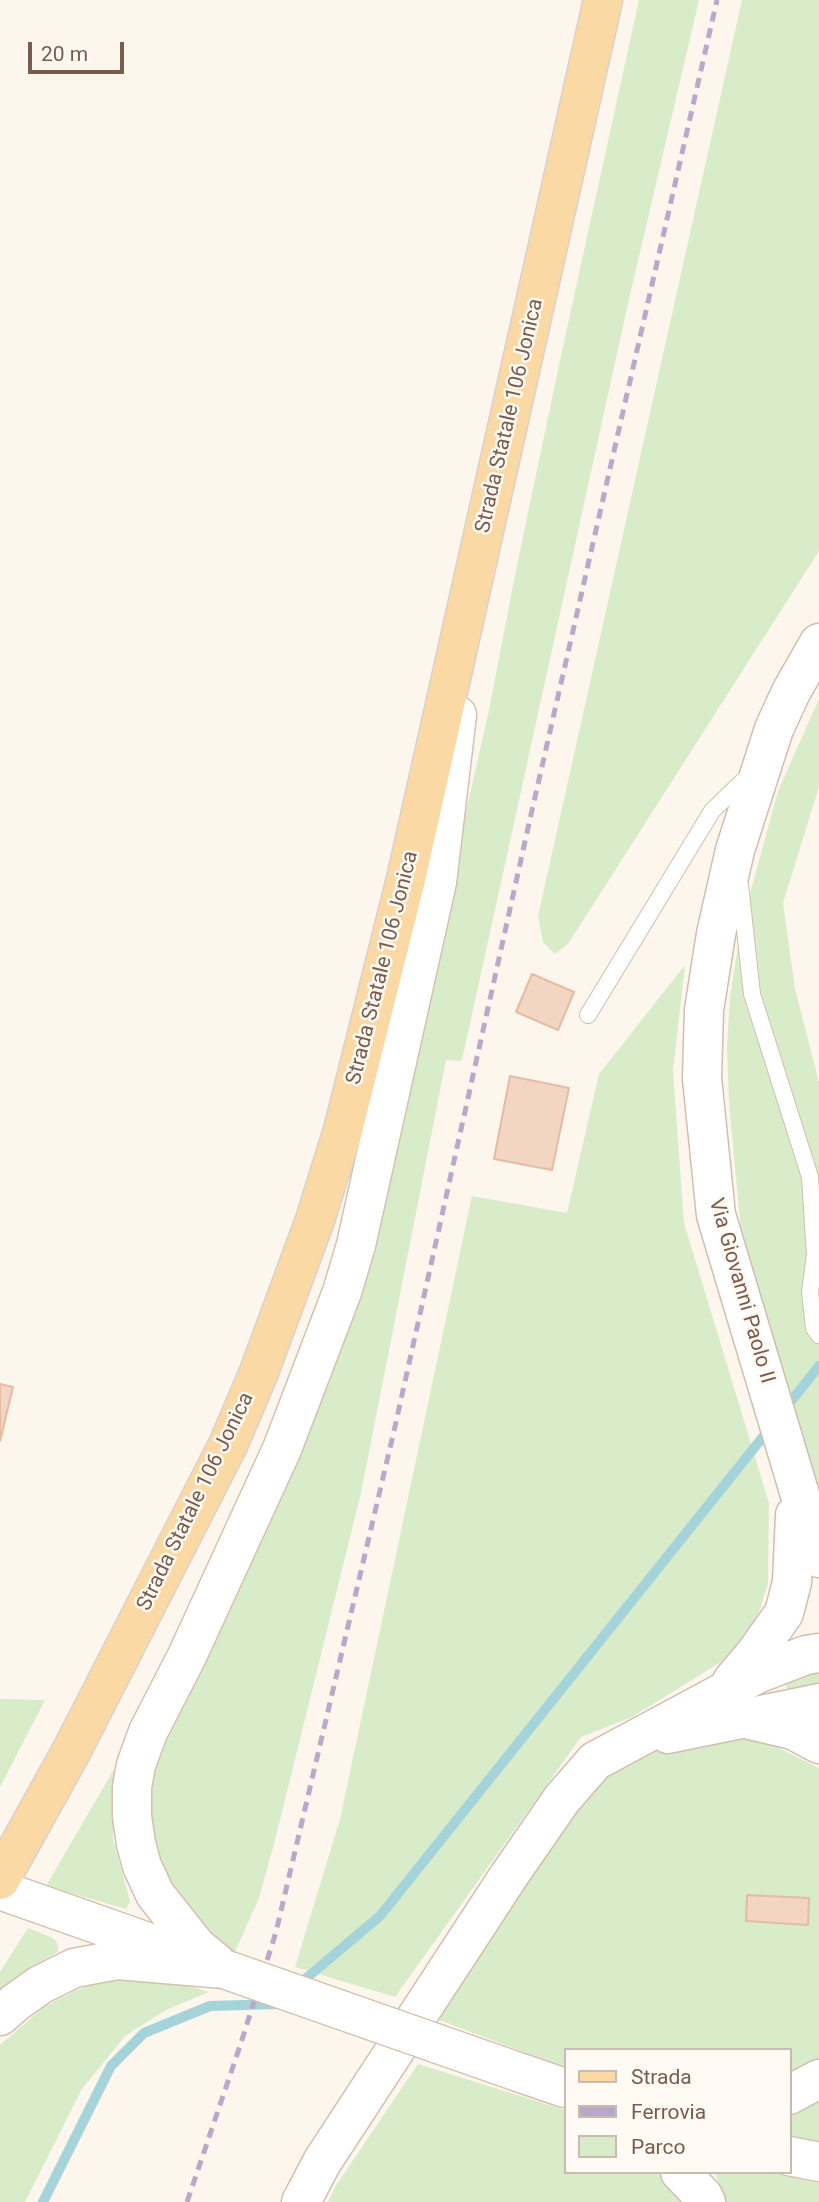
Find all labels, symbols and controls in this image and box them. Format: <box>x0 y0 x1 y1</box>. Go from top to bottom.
scale bar <box>32 28 128 72</box>
text: 20 m <box>41 42 88 66</box>
street label: Strada Statale 106 Jonica <box>471 296 549 536</box>
street label: Strada Statale 106 Jonica <box>342 849 424 1087</box>
street label: Via Giovanni Paolo II <box>702 1195 780 1387</box>
street label: Strada Statale 106 Jonica <box>132 1389 260 1615</box>
legend <box>564 2048 791 2174</box>
text: Strada <box>631 2065 692 2089</box>
text: Ferrovia <box>631 2100 706 2124</box>
text: Parco <box>631 2135 685 2159</box>

